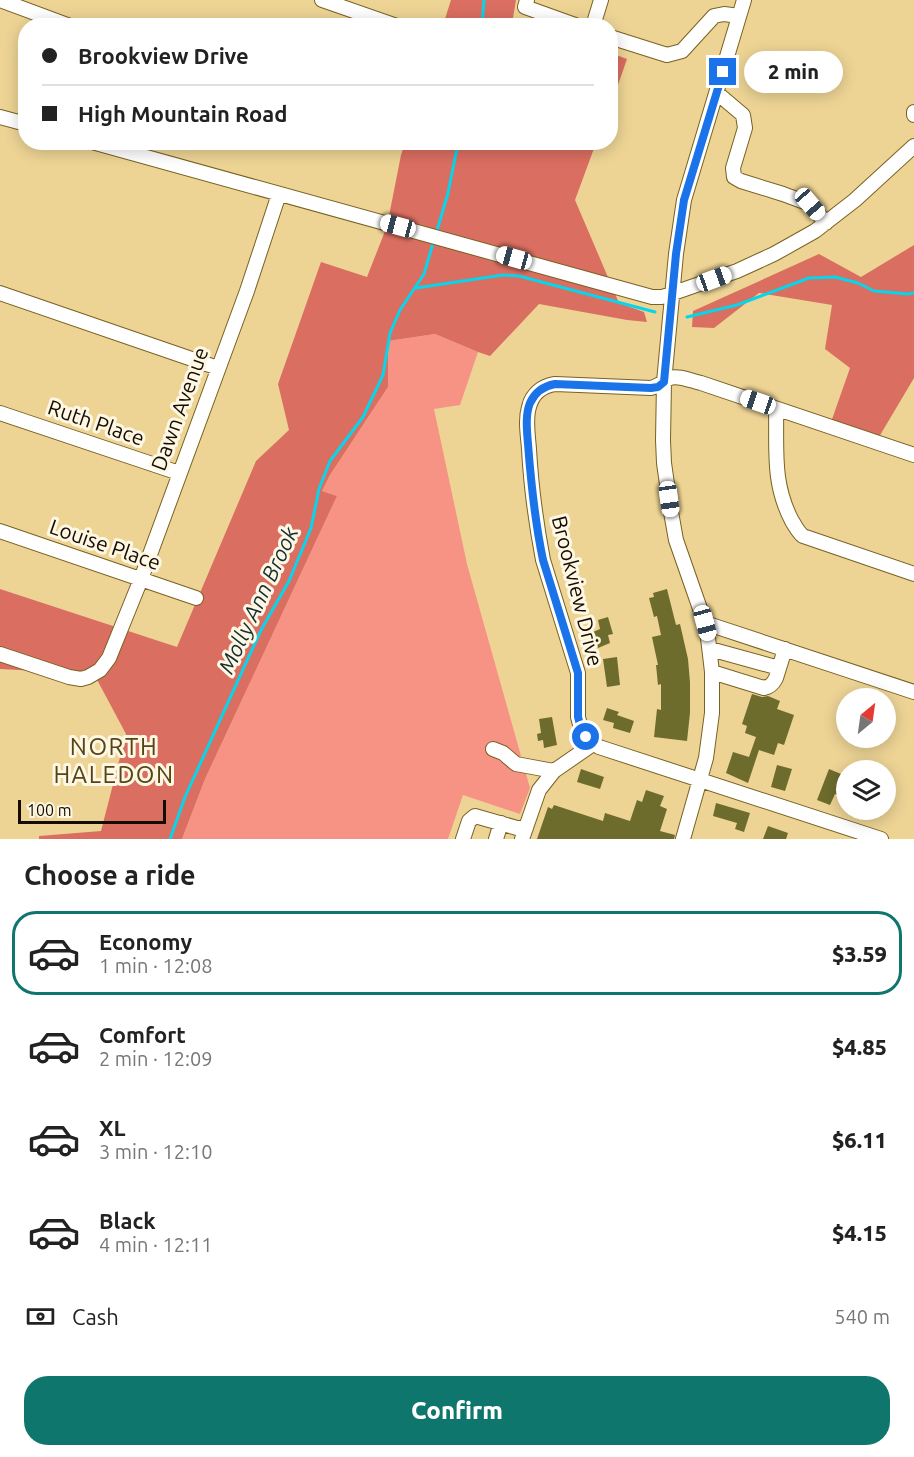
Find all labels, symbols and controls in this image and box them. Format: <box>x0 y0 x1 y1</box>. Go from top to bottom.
text: Brookview Drive <box>78 43 249 68</box>
callout: 2 min <box>744 51 843 93</box>
route end <box>709 58 736 85</box>
text: 2 min <box>768 60 819 83</box>
text: High Mountain Road <box>78 101 287 126</box>
car <box>791 185 829 223</box>
car <box>378 213 418 239</box>
car <box>494 244 534 272</box>
car <box>694 264 734 294</box>
street label: Dawn Avenue <box>146 344 212 474</box>
car <box>738 388 778 416</box>
street label: Ruth Place <box>45 394 148 450</box>
car <box>658 480 680 518</box>
street label: Brookview Drive <box>548 513 608 668</box>
street label: Louise Place <box>47 514 164 574</box>
water label: Molly Ann Brook <box>213 522 303 677</box>
car <box>692 603 718 643</box>
north arrow <box>836 688 896 748</box>
map controls <box>836 688 896 820</box>
route start <box>572 723 599 750</box>
district label: NORTH HALEDON <box>53 733 175 788</box>
button: layers <box>836 760 896 820</box>
scale bar <box>18 797 166 824</box>
text: 100 m <box>27 801 72 819</box>
text: Choose a ride <box>24 860 196 890</box>
icon: car <box>27 926 81 980</box>
text: Economy <box>99 929 192 954</box>
text: $3.59 <box>832 941 887 966</box>
text: 1 min · 12:08 <box>99 954 213 977</box>
icon: car <box>27 1019 81 1073</box>
text: Comfort <box>99 1022 186 1047</box>
text: $4.85 <box>832 1034 887 1059</box>
text: 2 min · 12:09 <box>99 1047 213 1070</box>
icon: car <box>27 1112 81 1166</box>
text: XL <box>99 1115 126 1140</box>
text: $6.11 <box>832 1127 887 1152</box>
text: 3 min · 12:10 <box>99 1140 213 1163</box>
icon: car <box>27 1205 81 1259</box>
text: Black <box>99 1208 156 1233</box>
text: $4.15 <box>832 1220 887 1245</box>
text: 4 min · 12:11 <box>99 1233 213 1256</box>
icon: cash <box>24 1300 57 1333</box>
text: Cash <box>72 1304 119 1329</box>
text: 540 m <box>834 1305 890 1328</box>
button: Confirm <box>24 1376 890 1445</box>

